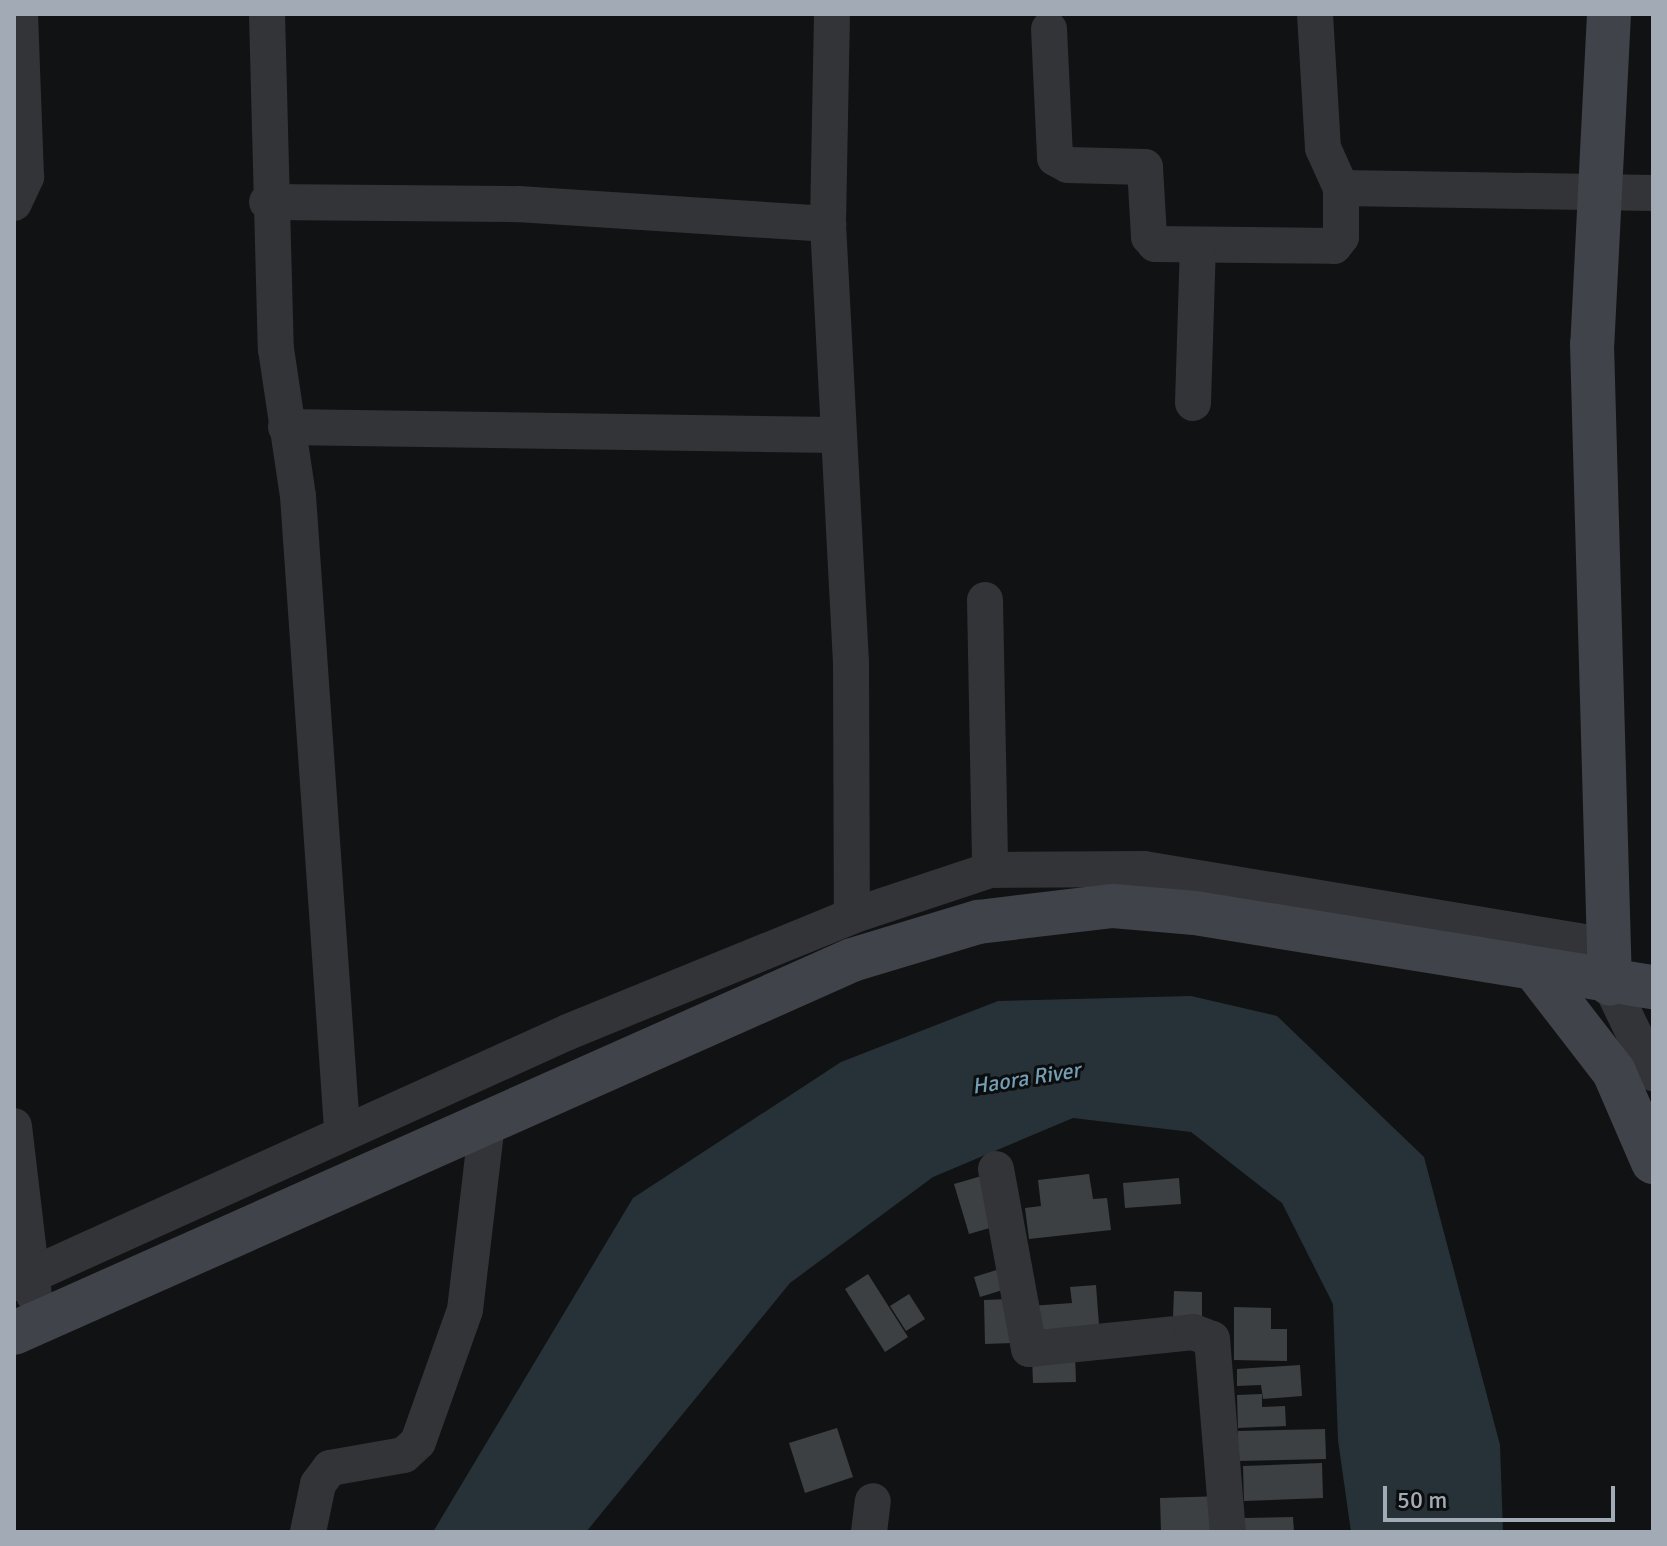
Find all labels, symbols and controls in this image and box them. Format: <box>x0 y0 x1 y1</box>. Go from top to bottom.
water label: Haora River <box>970 1056 1082 1100</box>
scale bar <box>1387 1470 1619 1520</box>
text: 50 m <box>1397 1485 1447 1515</box>

